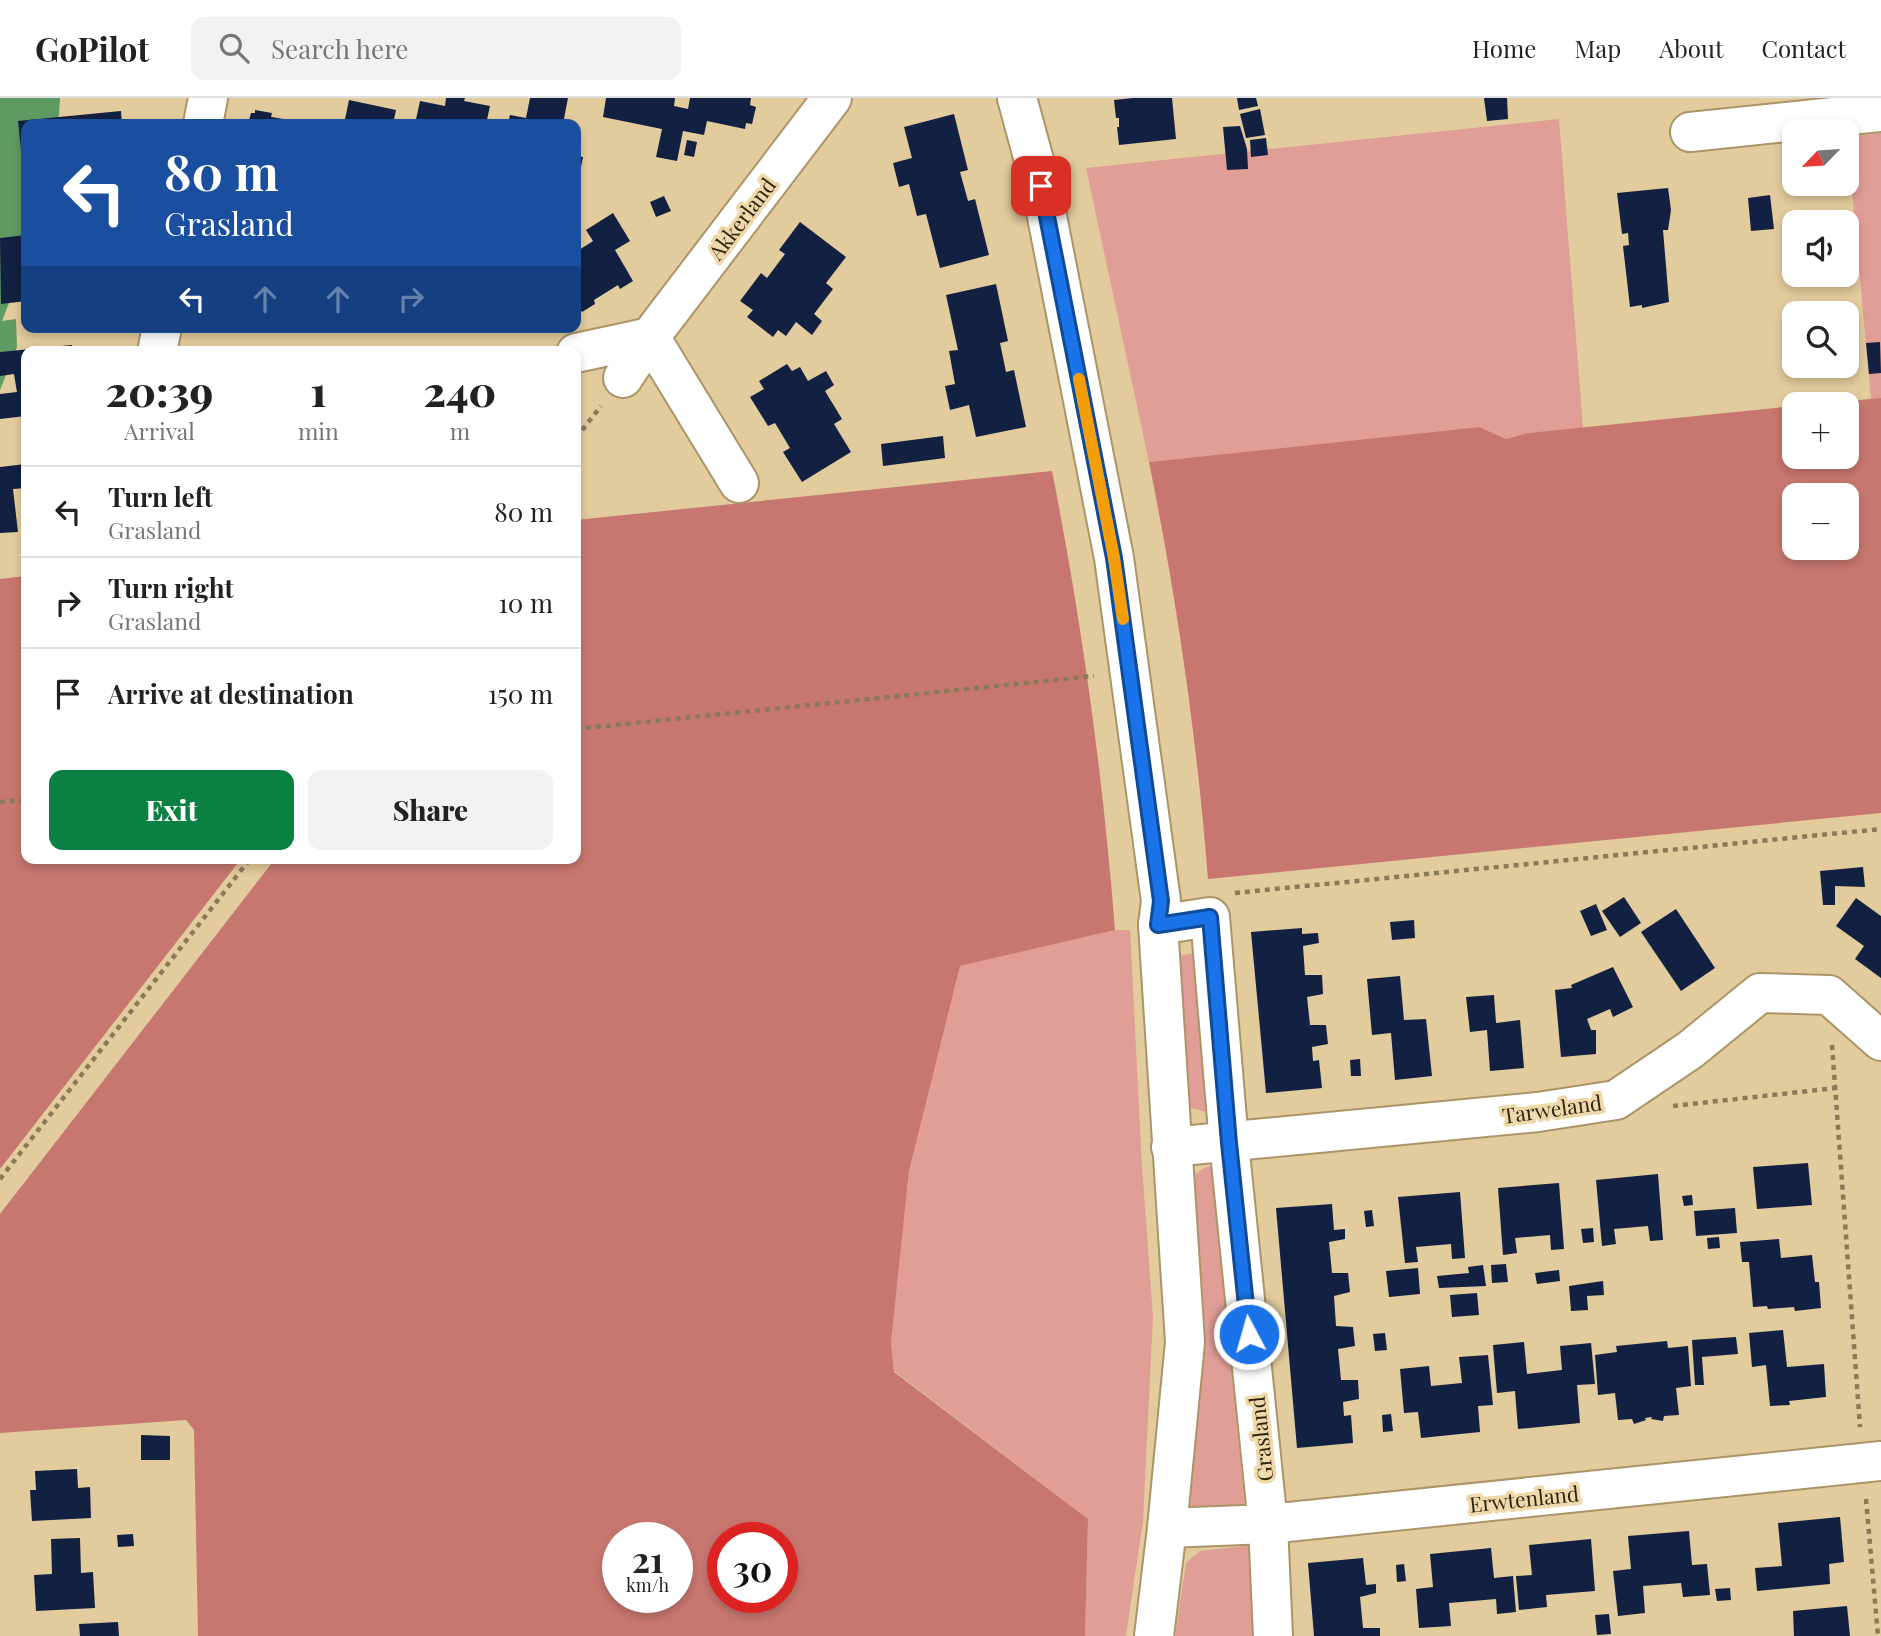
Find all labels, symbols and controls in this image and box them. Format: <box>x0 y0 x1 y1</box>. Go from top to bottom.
search box <box>191 17 681 80</box>
text: GoPilot <box>35 26 149 70</box>
icon: search <box>215 29 253 67</box>
text: Search here <box>271 31 408 66</box>
text: Home <box>1472 32 1536 64</box>
text: Map <box>1574 32 1621 64</box>
text: About <box>1659 32 1723 64</box>
text: Contact <box>1761 32 1846 64</box>
north arrow <box>1782 119 1858 196</box>
map controls <box>1782 119 1859 560</box>
text: 80 m <box>164 138 279 203</box>
icon: left <box>49 147 140 238</box>
pin <box>1011 156 1071 216</box>
icon: arrive <box>1022 167 1060 205</box>
street label: Akkerland <box>700 171 781 266</box>
text: Grasland <box>164 201 294 244</box>
button: sound <box>1782 210 1859 287</box>
icon: left <box>173 280 211 318</box>
icon: ahead <box>246 280 284 318</box>
icon: ahead <box>319 280 357 318</box>
icon: right <box>392 280 430 318</box>
button: search <box>1782 301 1859 378</box>
text: 20:39 <box>106 362 213 418</box>
text: 1 <box>310 362 326 418</box>
text: 240 <box>423 362 496 418</box>
button: + <box>1782 392 1859 469</box>
text: Arrival <box>124 415 195 446</box>
text: min <box>298 415 339 446</box>
text: m <box>450 415 470 446</box>
text: Turn left <box>108 479 213 514</box>
button: − <box>1782 483 1859 560</box>
icon: left <box>49 493 87 531</box>
text: 80 m <box>494 494 553 529</box>
text: Grasland <box>108 514 201 545</box>
text: Turn right <box>108 570 234 605</box>
icon: right <box>49 584 87 622</box>
text: 10 m <box>498 585 553 620</box>
text: Grasland <box>108 605 201 636</box>
icon: arrive <box>49 675 87 713</box>
text: Arrive at destination <box>108 676 354 711</box>
text: 150 m <box>488 676 553 711</box>
button: Exit <box>49 770 294 850</box>
button: Share <box>308 770 553 850</box>
street label: Tarweland <box>1500 1087 1604 1129</box>
position arrow <box>1212 1297 1286 1371</box>
street label: Grasland <box>1242 1395 1278 1483</box>
street label: Erwtenland <box>1468 1478 1580 1518</box>
speed limit sign: 30 <box>707 1522 798 1613</box>
text: 21 <box>632 1535 663 1582</box>
text: km/h <box>626 1573 669 1597</box>

